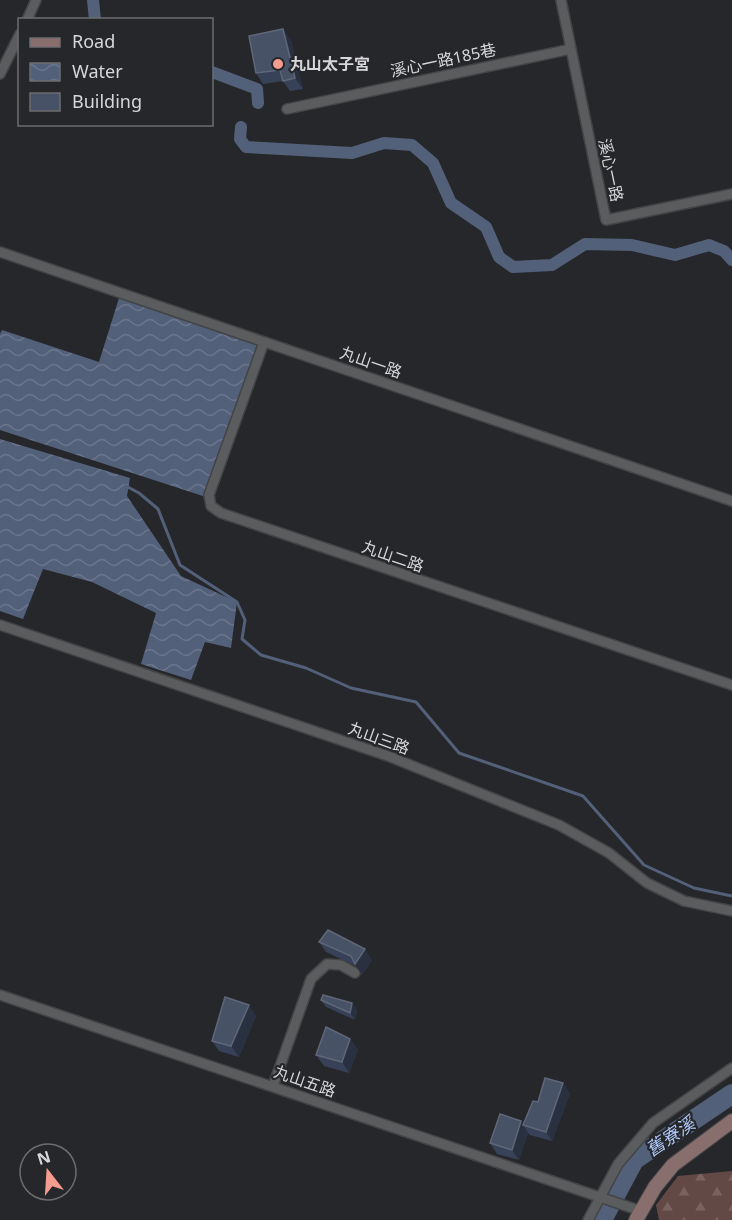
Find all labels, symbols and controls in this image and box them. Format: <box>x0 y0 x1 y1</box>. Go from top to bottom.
legend <box>18 18 213 126</box>
text: Road <box>72 29 115 53</box>
street label: 溪心一路185巷 <box>388 38 498 82</box>
place label: 丸山太子宮 <box>290 53 370 75</box>
marker: 丸山太子宮 <box>271 57 285 71</box>
text: Water <box>72 59 123 83</box>
text: Building <box>72 89 142 113</box>
street label: 溪心一路 <box>594 136 628 204</box>
street label: 丸山一路 <box>337 341 405 383</box>
street label: 丸山二路 <box>359 535 427 577</box>
street label: 丸山三路 <box>345 717 413 759</box>
street label: 丸山五路 <box>271 1060 339 1102</box>
water label: 舊寮溪 <box>641 1109 702 1161</box>
north arrow <box>18 1142 78 1202</box>
text: N <box>34 1145 53 1170</box>

